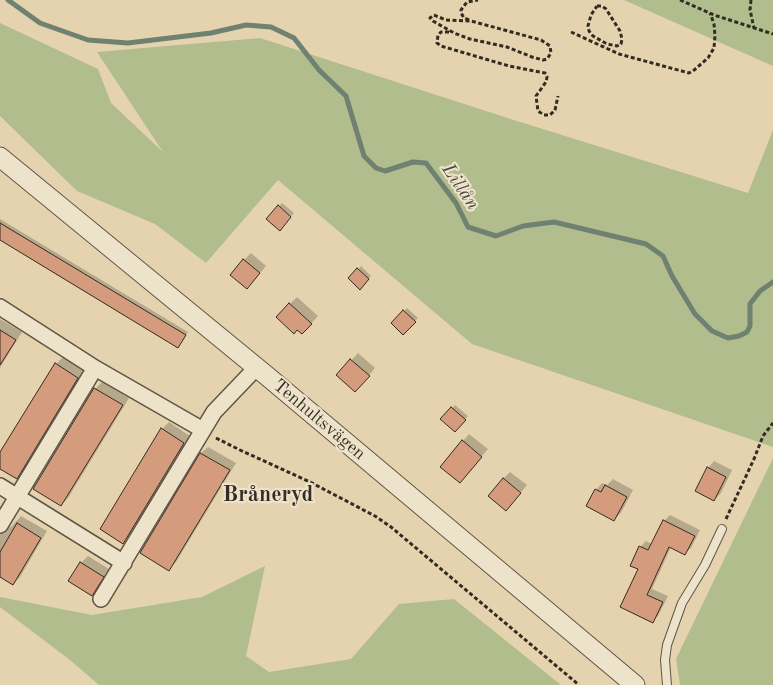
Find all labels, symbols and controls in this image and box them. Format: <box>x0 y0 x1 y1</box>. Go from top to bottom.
water label: Lillån <box>436 159 484 215</box>
street label: Tenhultsvägen <box>268 375 370 465</box>
district label: Bråneryd <box>223 482 313 508</box>

